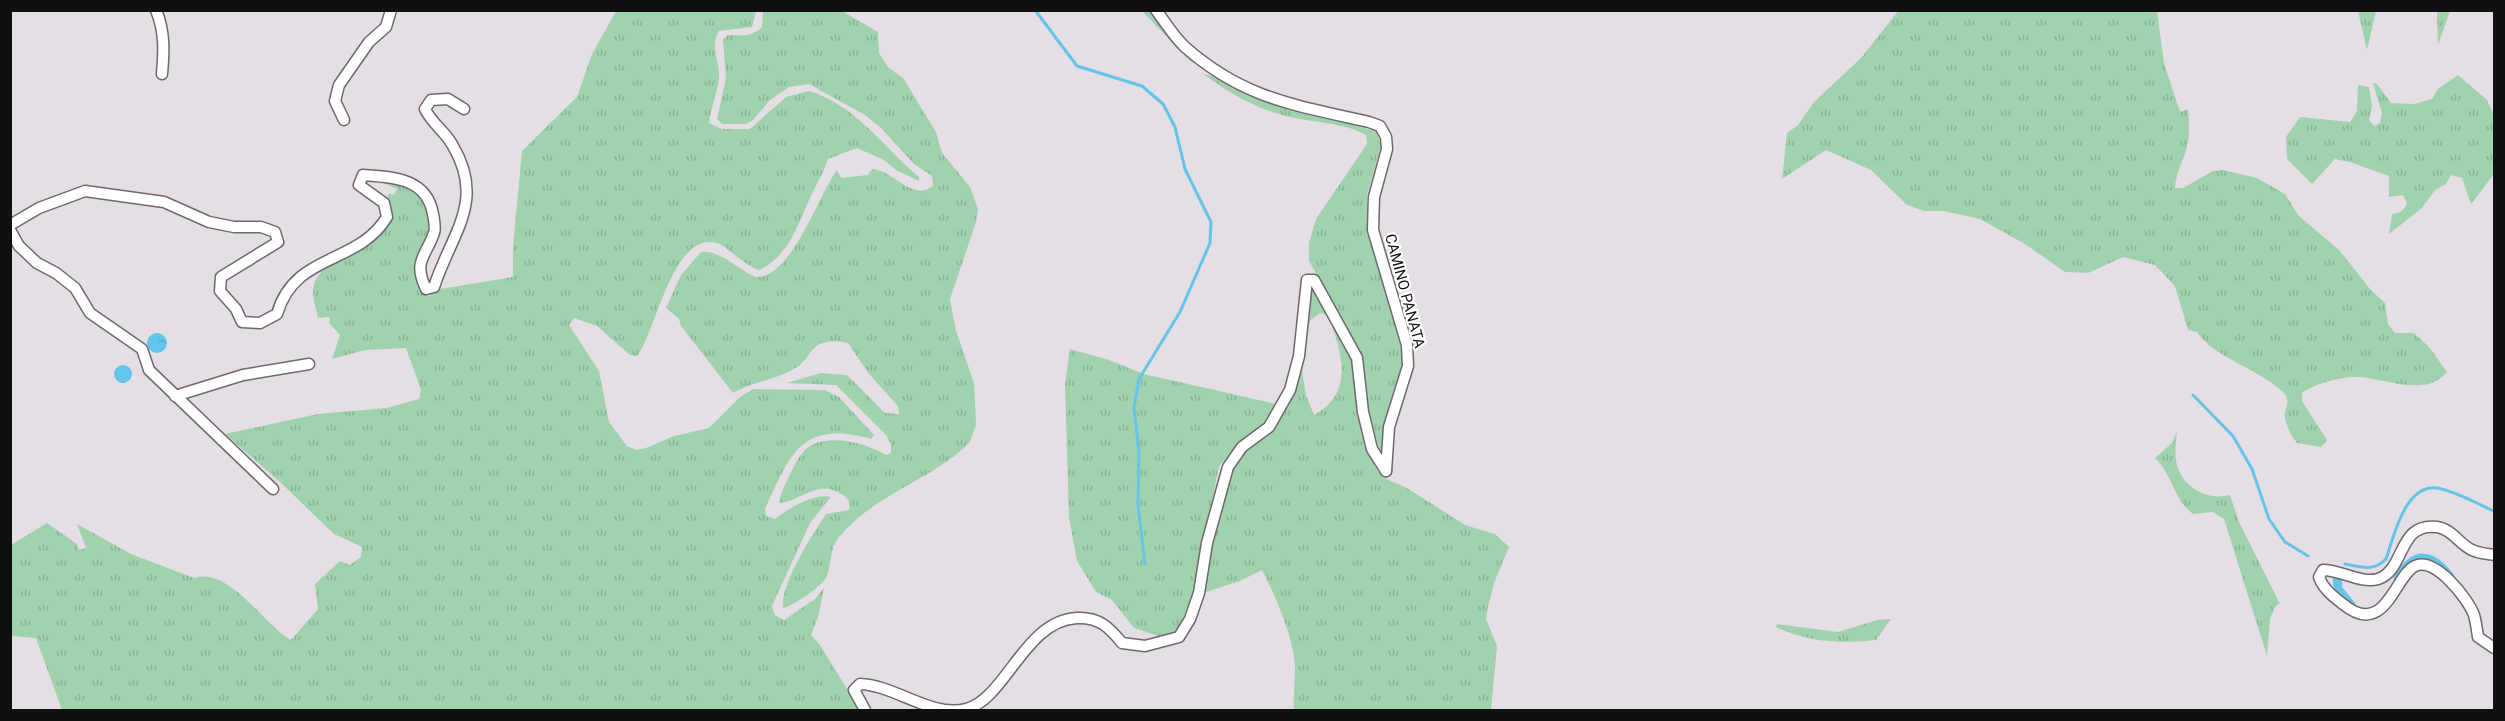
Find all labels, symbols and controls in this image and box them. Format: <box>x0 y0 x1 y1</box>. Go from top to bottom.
street label: CAMINO PANATA <box>1381 232 1429 350</box>

